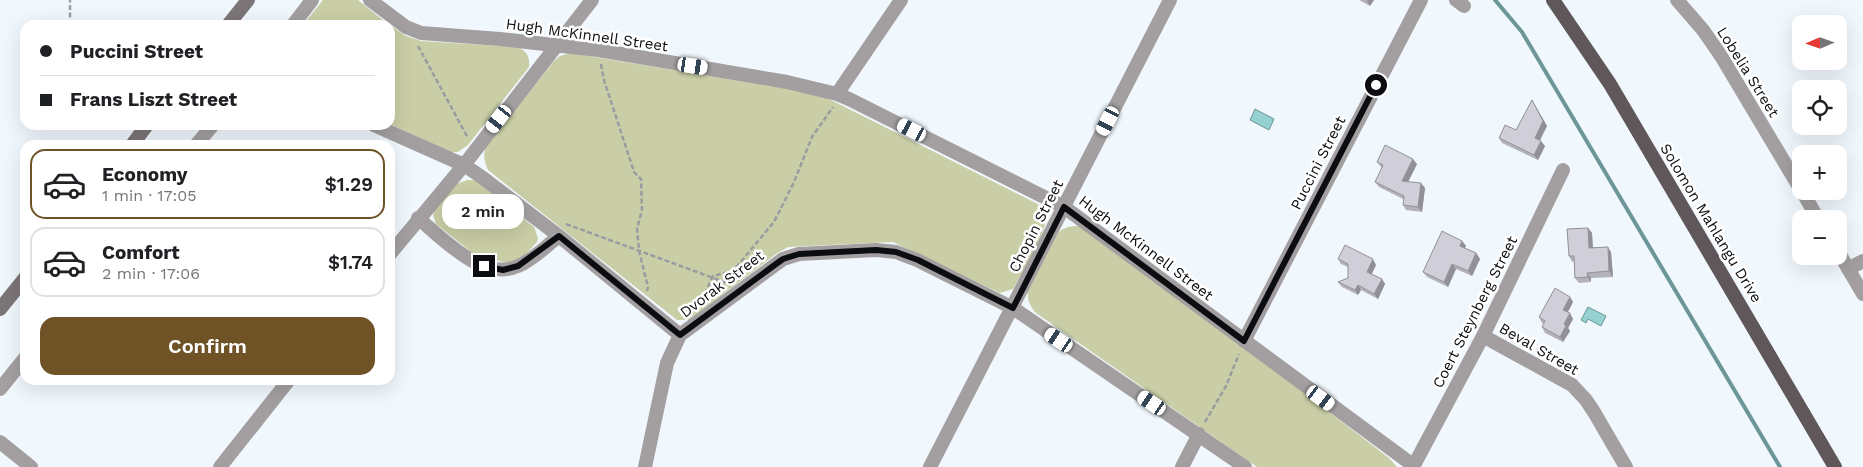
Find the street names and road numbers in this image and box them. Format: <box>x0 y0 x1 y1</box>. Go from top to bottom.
street label: Hugh McKinnell Street <box>505 15 670 55</box>
street label: Lobelia Street <box>1713 24 1783 121</box>
street label: Puccini Street <box>1287 113 1350 213</box>
street label: Solomon Mahlangu Drive <box>1656 140 1766 306</box>
street label: Chopin Street <box>1005 176 1067 275</box>
street label: Hugh McKinnell Street <box>1075 192 1217 305</box>
street label: Coert Steynberg Street <box>1429 232 1522 391</box>
street label: Dvorak Street <box>676 246 768 321</box>
street label: Beval Street <box>1496 319 1583 379</box>

